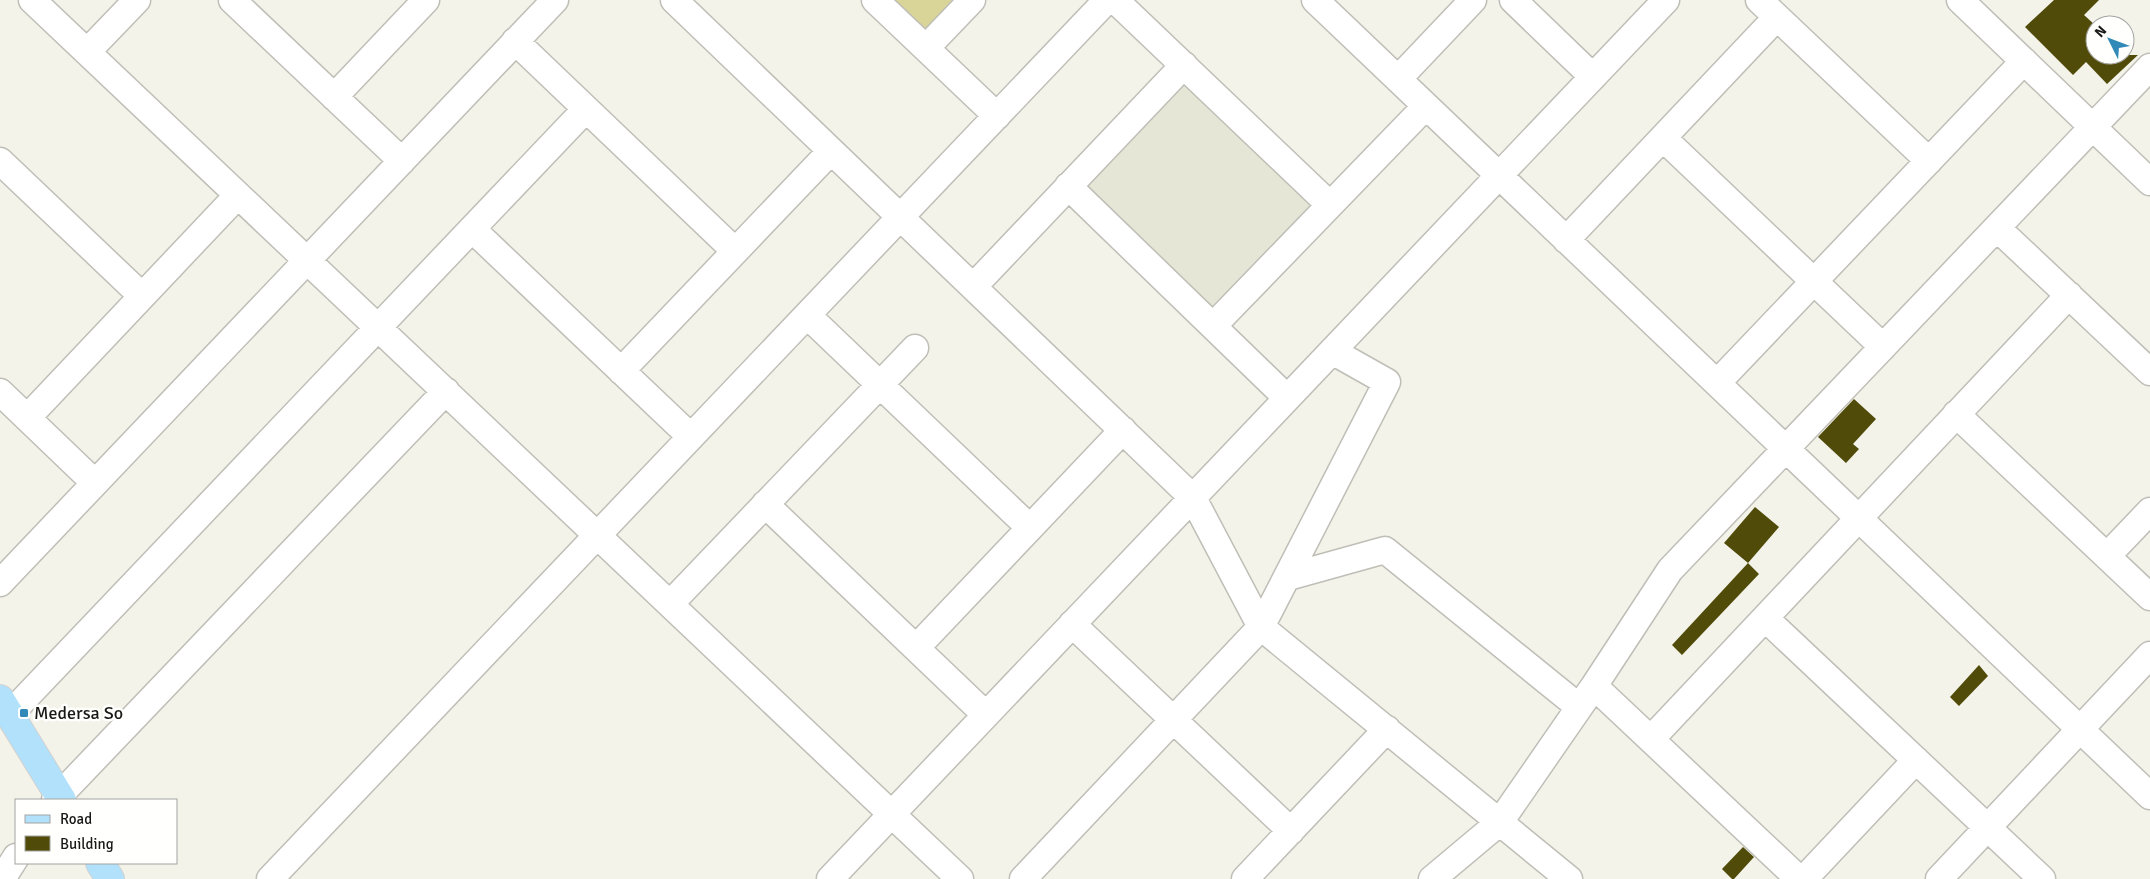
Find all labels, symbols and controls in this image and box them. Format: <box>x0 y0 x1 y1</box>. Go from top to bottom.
north arrow <box>2085 15 2135 65</box>
text: N <box>2091 22 2110 41</box>
place label: Medersa So <box>34 702 123 724</box>
marker: Medersa So <box>18 707 30 719</box>
legend <box>15 799 178 864</box>
text: Road <box>60 810 92 828</box>
text: Building <box>60 835 114 853</box>

